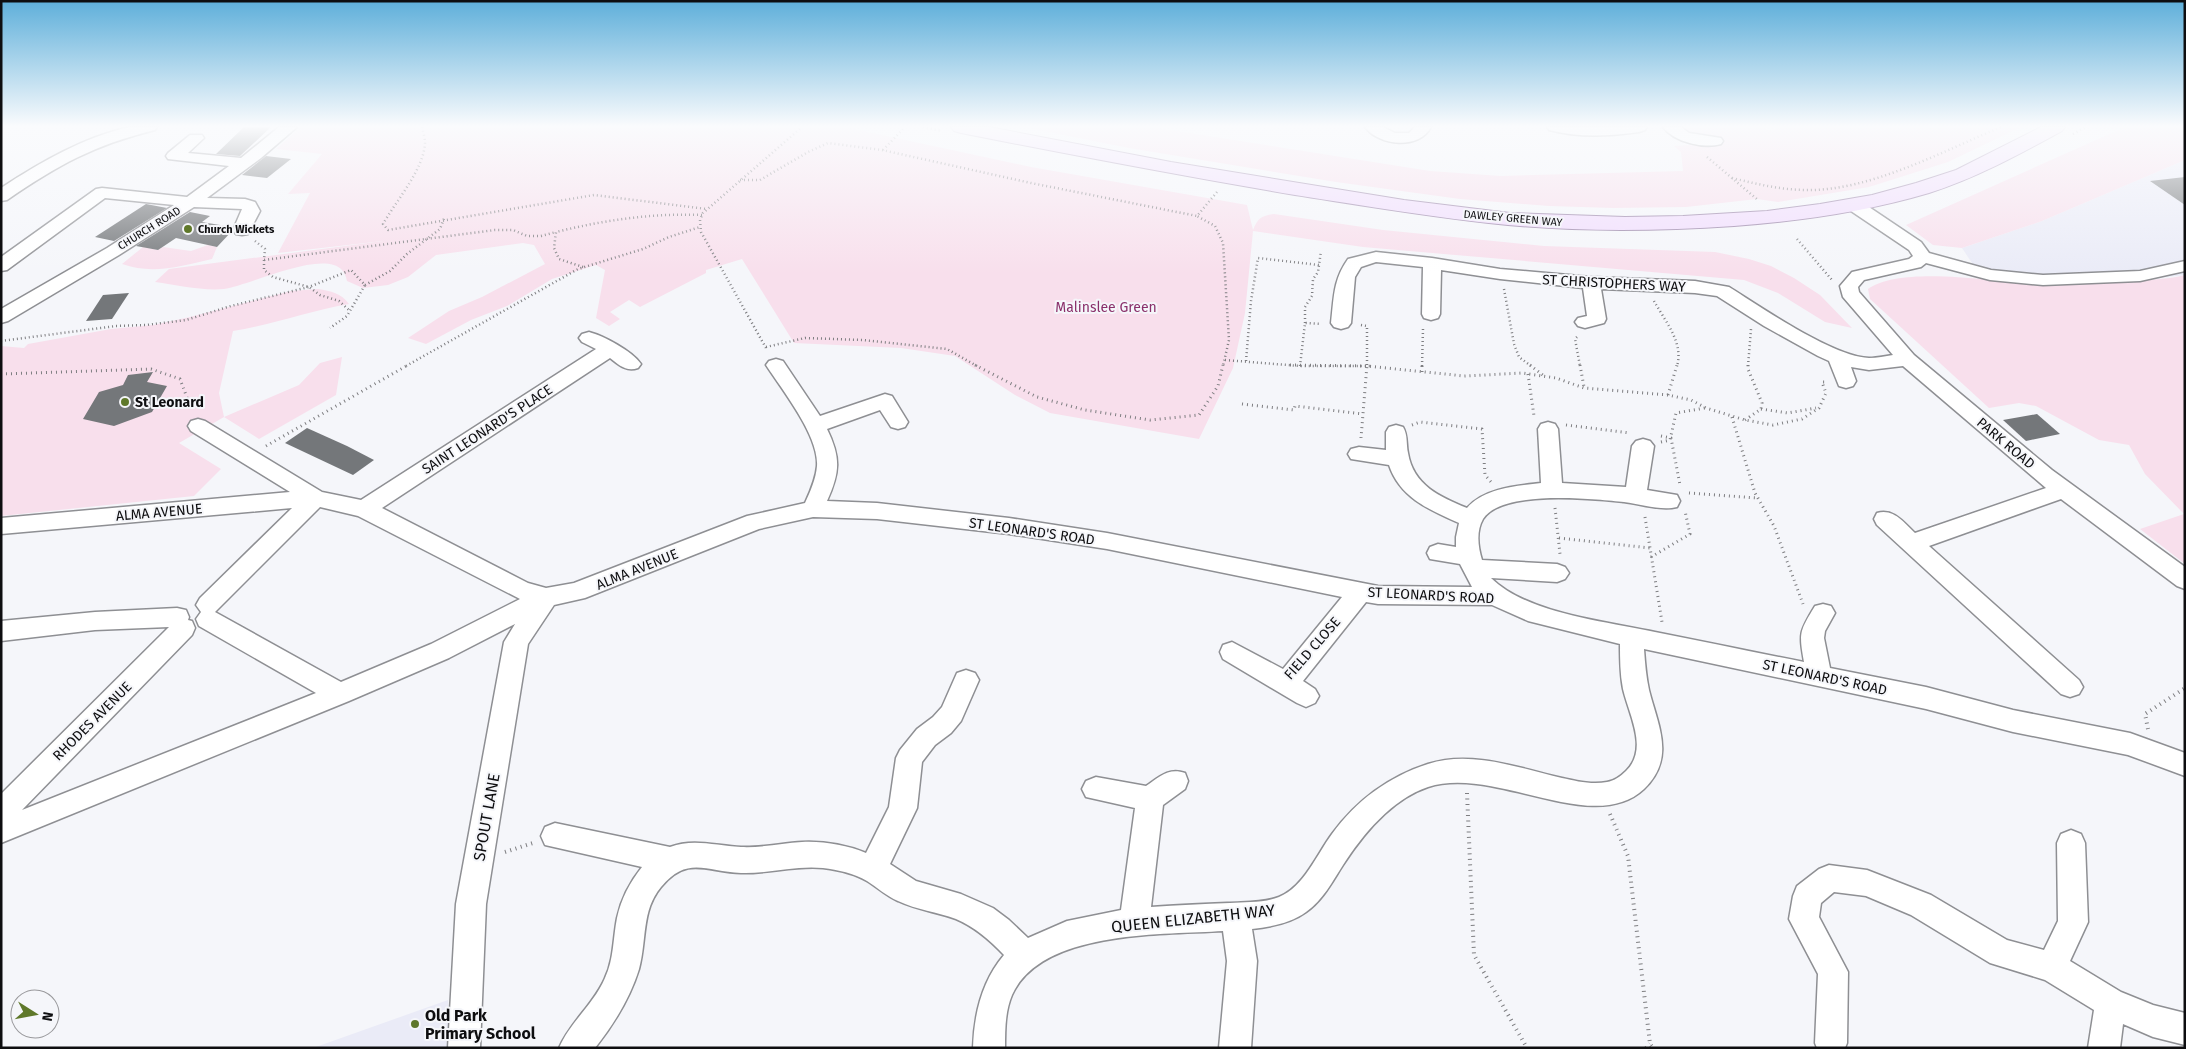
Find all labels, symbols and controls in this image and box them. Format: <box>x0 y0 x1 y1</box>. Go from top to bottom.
street label: CHURCH ROAD <box>116 204 183 253</box>
street label: DAWLEY GREEN WAY <box>1463 208 1563 229</box>
marker: Church Wickets <box>182 223 194 235</box>
place label: Church Wickets <box>198 223 275 236</box>
street label: ST CHRISTOPHERS WAY <box>1542 271 1686 296</box>
park label: Malinslee Green <box>1055 299 1157 316</box>
street label: SAINT LEONARD'S PLACE <box>419 381 556 478</box>
place label: St Leonard <box>135 394 204 411</box>
marker: St Leonard <box>119 396 131 408</box>
street label: PARK ROAD <box>1973 414 2038 473</box>
street label: ALMA AVENUE <box>115 500 203 525</box>
street label: ST LEONARD'S ROAD <box>968 514 1096 549</box>
street label: ALMA AVENUE <box>594 545 681 594</box>
street label: ST LEONARD'S ROAD <box>1367 584 1495 607</box>
street label: FIELD CLOSE <box>1281 614 1344 683</box>
street label: ST LEONARD'S ROAD <box>1761 656 1889 699</box>
street label: RHODES AVENUE <box>49 678 135 764</box>
street label: SPOUT LANE <box>469 772 504 862</box>
street label: QUEEN ELIZABETH WAY <box>1110 900 1276 937</box>
north arrow <box>10 989 60 1039</box>
place label: Old Park Primary School <box>425 1006 536 1043</box>
text: N <box>38 1010 57 1023</box>
marker: Old Park Primary School <box>409 1018 421 1030</box>

